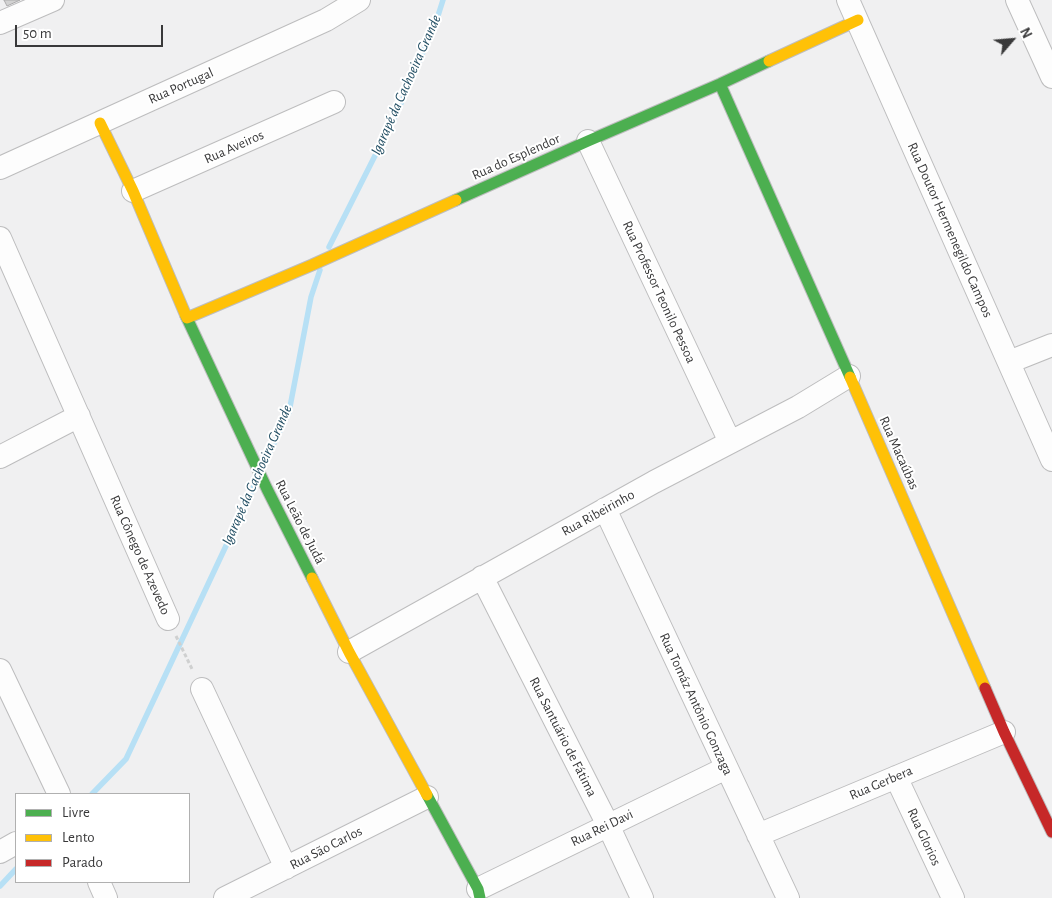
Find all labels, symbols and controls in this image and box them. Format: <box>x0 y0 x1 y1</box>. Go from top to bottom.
water label: Igarapé da Cachoeira Grande <box>367 12 445 158</box>
scale bar <box>18 15 165 47</box>
north arrow <box>987 15 1037 65</box>
text: 50 m <box>23 26 52 41</box>
text: N <box>1017 26 1034 41</box>
street label: Rua Portugal <box>146 64 216 108</box>
street label: Rua Aveiros <box>202 126 266 168</box>
street label: Rua do Esplendor <box>469 130 563 184</box>
street label: Rua Doutor Hermenegildo Campos <box>904 140 996 320</box>
street label: Rua Professor Teonilo Pessoa <box>619 218 699 366</box>
water label: Igarapé da Cachoeira Grande <box>218 402 296 548</box>
street label: Rua Macaúbas <box>875 414 923 492</box>
street label: Rua Leão de Judá <box>272 477 328 567</box>
street label: Rua Ribeirinho <box>559 486 637 540</box>
street label: Rua Cônego de Azevedo <box>106 493 174 617</box>
street label: Rua Tomáz Antônio Gonzaga <box>656 630 736 778</box>
street label: Rua Santuário de Fátima <box>526 674 600 800</box>
street label: Rua Gerbera <box>847 762 915 804</box>
legend <box>15 793 190 883</box>
text: Livre <box>62 805 90 820</box>
street label: Rua Glorios <box>903 805 945 869</box>
street label: Rua Rei Davi <box>568 806 636 850</box>
street label: Rua São Carlos <box>287 823 365 873</box>
text: Lento <box>62 830 95 845</box>
text: Parado <box>62 855 103 870</box>

